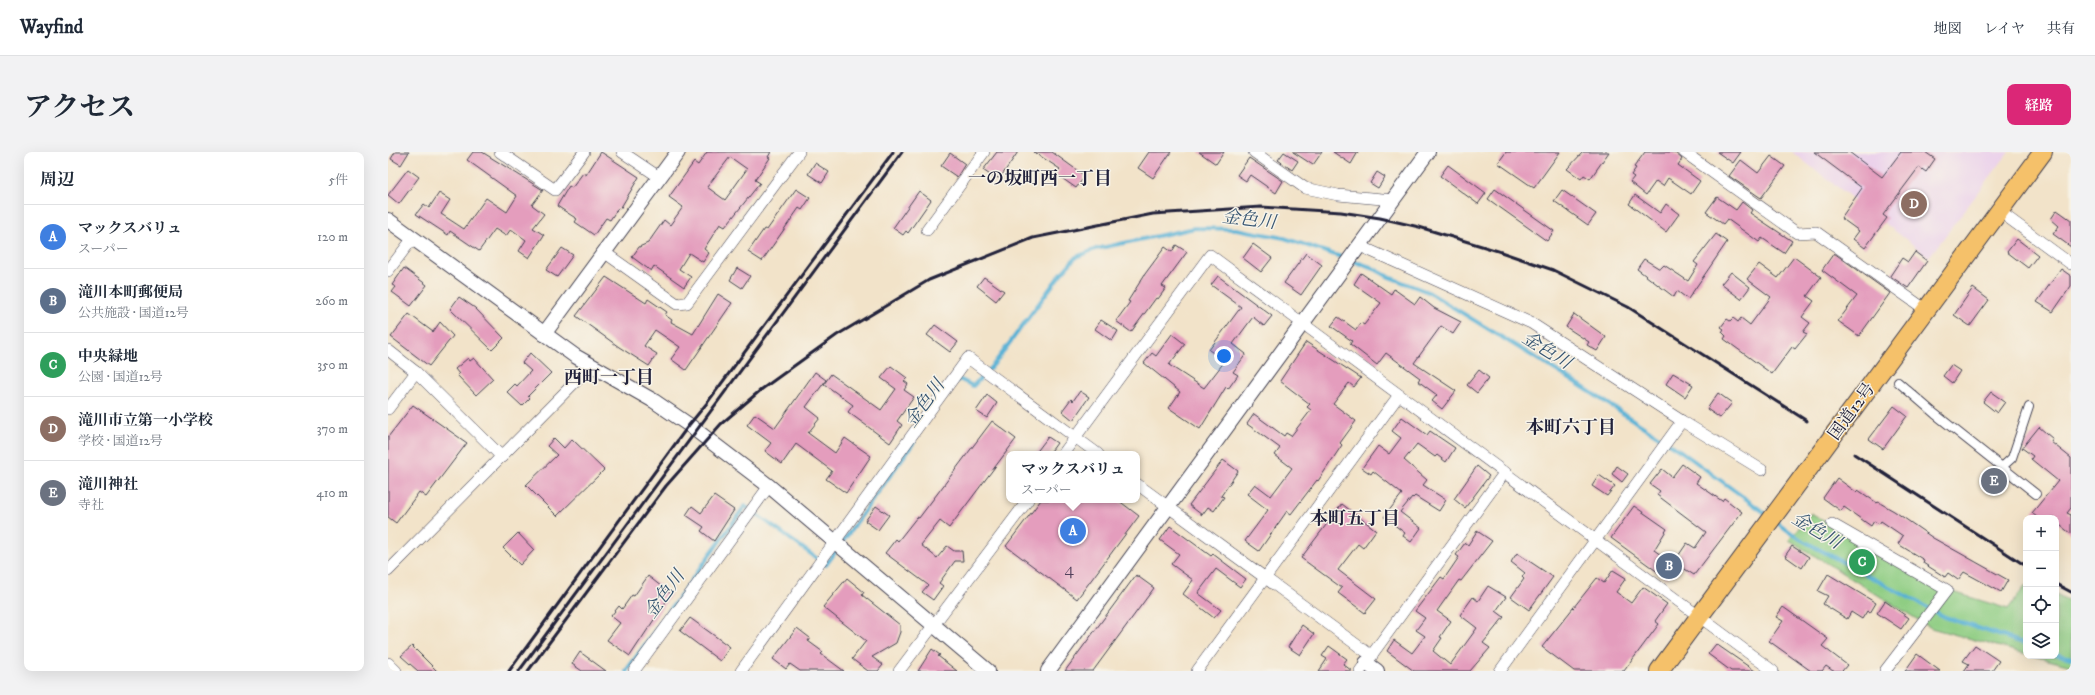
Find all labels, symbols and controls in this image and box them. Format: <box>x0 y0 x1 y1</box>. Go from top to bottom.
text: Wayfind <box>20 16 83 39</box>
text: 地図 <box>1934 20 1962 38</box>
text: レイヤ <box>1984 20 2025 38</box>
text: 共有 <box>2047 20 2075 38</box>
button: 経路 <box>2007 84 2071 125</box>
text: アクセス <box>24 90 135 125</box>
district label: 一の坂町西一丁目 <box>968 168 1112 190</box>
text: 周辺 <box>40 169 74 191</box>
text: 5件 <box>329 172 348 188</box>
pin: D <box>1901 189 1927 219</box>
water label: 金色川 <box>1221 206 1279 234</box>
text: マックスバリュ <box>78 219 182 238</box>
text: A <box>49 229 57 245</box>
text: 120 m <box>317 229 348 245</box>
text: スーパー <box>78 241 129 257</box>
text: 滝川本町郵便局 <box>78 283 183 302</box>
text: B <box>49 293 57 309</box>
text: 260 m <box>315 293 348 309</box>
text: 公共施設 · 国道12号 <box>78 305 189 321</box>
water label: 金色川 <box>1518 327 1577 376</box>
your location <box>1214 346 1234 366</box>
text: 中央緑地 <box>78 347 138 366</box>
text: C <box>49 357 57 373</box>
text: 350 m <box>317 357 348 373</box>
district label: 西町一丁目 <box>564 367 654 389</box>
text: 公園 · 国道12号 <box>78 369 163 385</box>
water label: 金色川 <box>900 374 951 432</box>
street label: 国道12号 <box>1824 379 1880 445</box>
text: 滝川市立第一小学校 <box>78 411 213 430</box>
district label: 本町六丁目 <box>1526 417 1616 439</box>
text: D <box>48 421 58 437</box>
text: 370 m <box>317 421 348 437</box>
text: 学校 · 国道12号 <box>78 433 163 449</box>
popup <box>1006 451 1140 503</box>
text: マックスバリュ <box>1021 460 1125 479</box>
pin: E <box>1981 466 2007 496</box>
text: 滝川神社 <box>78 475 138 494</box>
text: スーパー <box>1021 482 1072 498</box>
text: E <box>48 485 58 501</box>
text: 410 m <box>316 485 348 501</box>
text: 寺社 <box>78 497 104 513</box>
district label: 本町五丁目 <box>1310 508 1400 530</box>
water label: 金色川 <box>1788 508 1847 555</box>
map controls <box>2023 515 2059 659</box>
button: + <box>2023 515 2059 551</box>
pin: A <box>1060 516 1086 546</box>
pin: C <box>1849 547 1875 577</box>
pin: B <box>1656 551 1682 581</box>
button: − <box>2023 551 2059 587</box>
house number: ４ <box>1061 564 1077 583</box>
water label: 金色川 <box>640 565 691 623</box>
button: locate <box>2023 587 2059 623</box>
button: layers <box>2023 623 2059 659</box>

